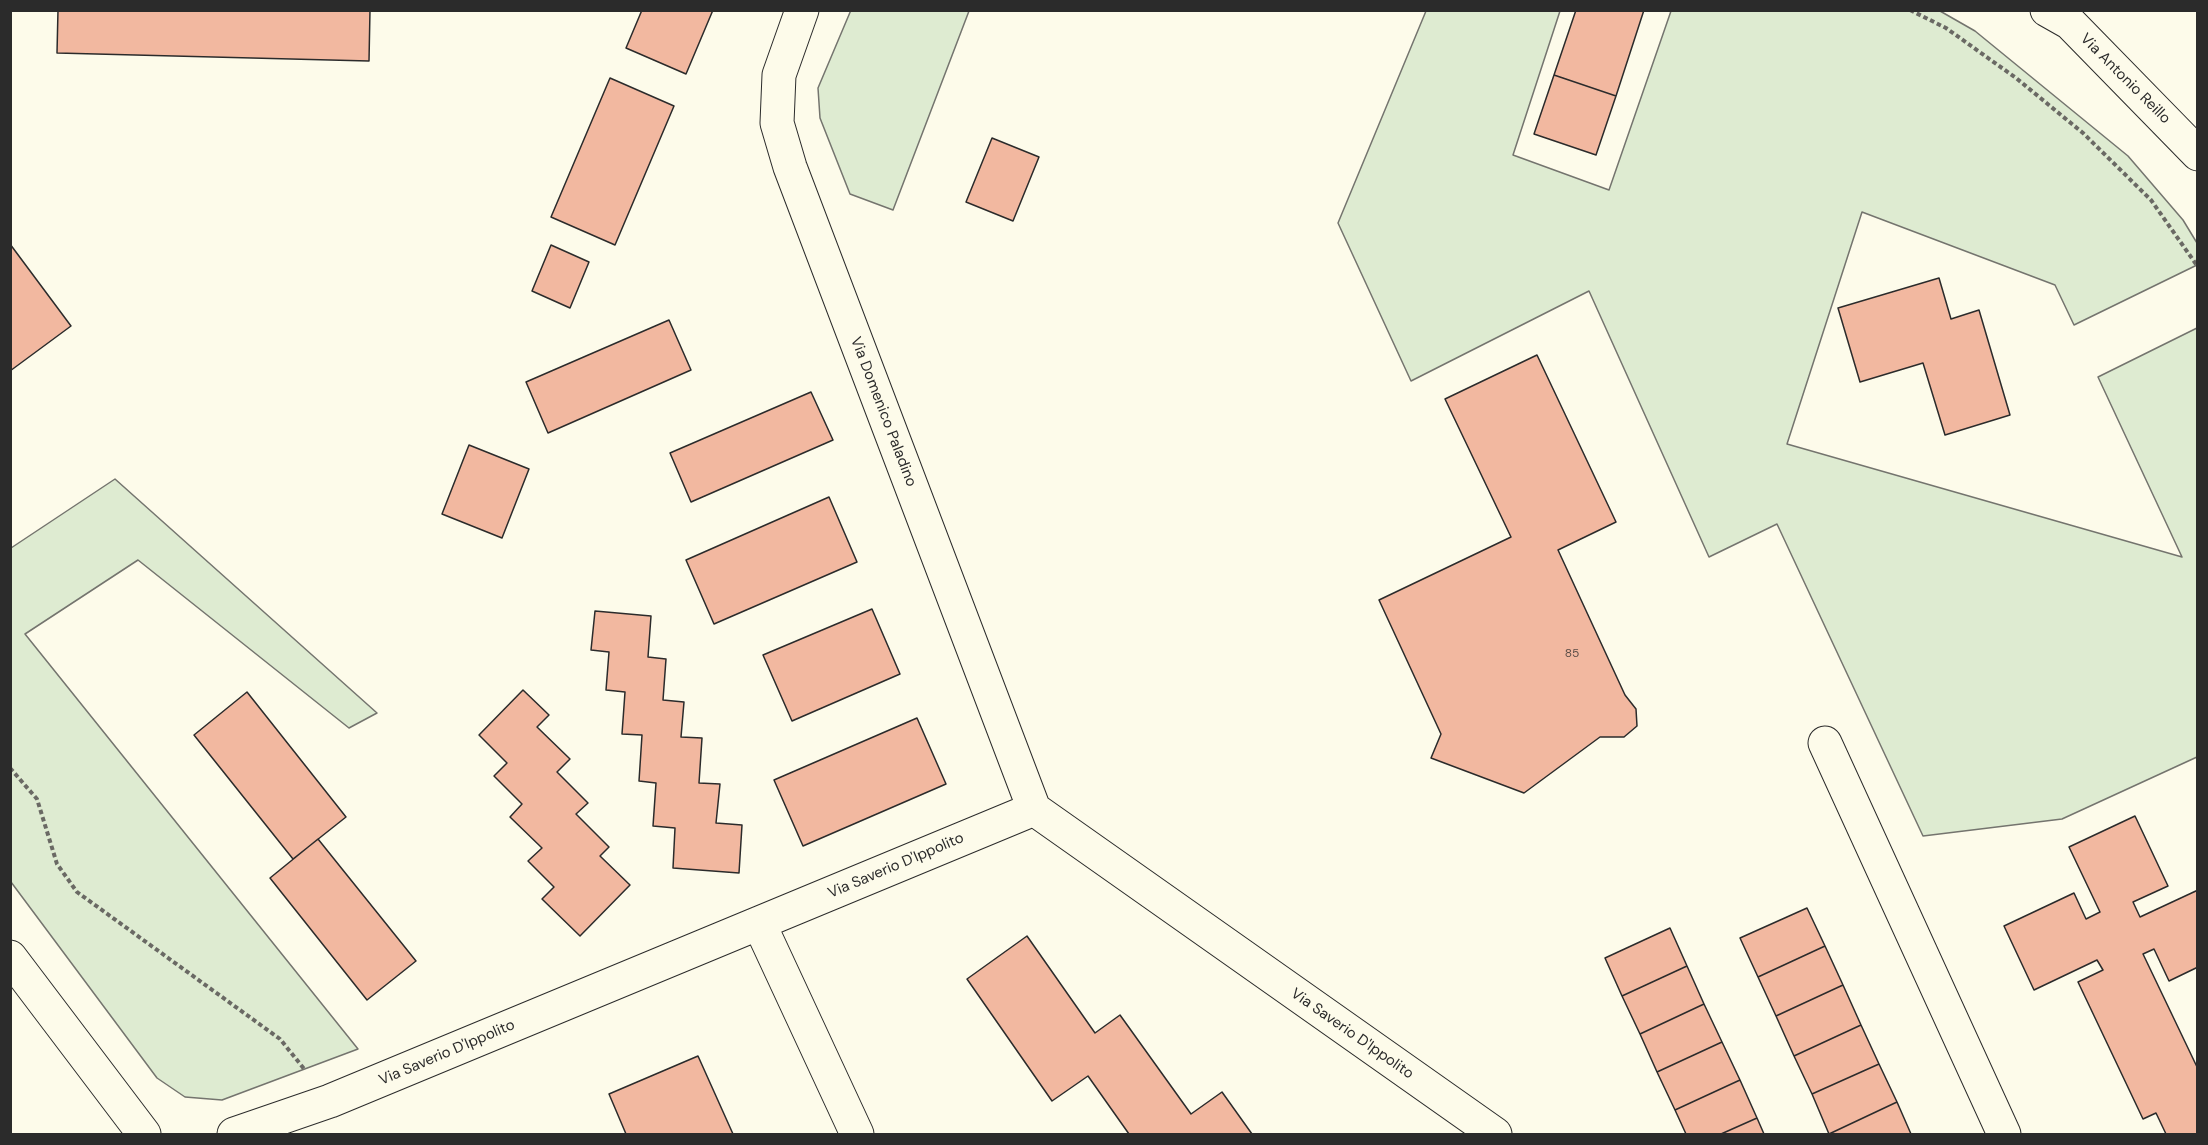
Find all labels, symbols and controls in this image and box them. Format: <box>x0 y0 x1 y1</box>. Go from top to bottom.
street label: Via Antonio Reillo <box>2076 30 2174 128</box>
street label: Via Domenico Paladino <box>846 335 920 489</box>
house number: 85 <box>1565 647 1579 661</box>
street label: Via Saverio D'Ippolito <box>825 829 967 903</box>
street label: Via Saverio D'Ippolito <box>1287 985 1417 1083</box>
street label: Via Saverio D'Ippolito <box>376 1016 518 1090</box>

